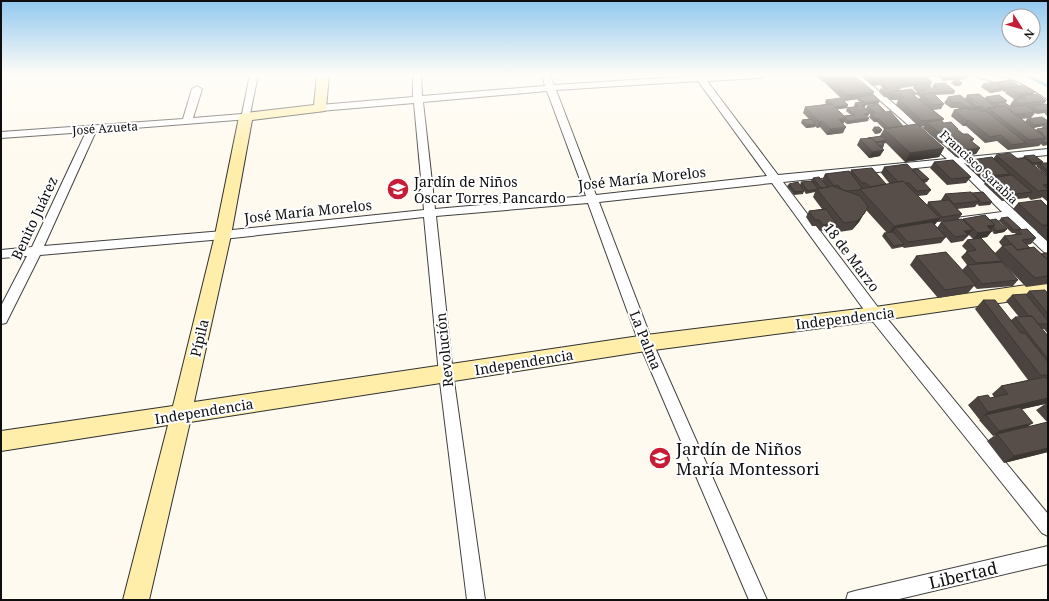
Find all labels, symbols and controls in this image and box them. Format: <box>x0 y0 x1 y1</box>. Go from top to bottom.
north arrow <box>1001 8 1041 48</box>
text: N <box>1021 26 1038 43</box>
street label: José Azueta <box>71 117 139 139</box>
street label: Francisco Sarabia <box>936 126 1022 208</box>
street label: José María Morelos <box>576 162 707 194</box>
place label: Jardín de Niños Óscar Torres Pancardo <box>413 172 566 207</box>
street label: Benito Juárez <box>6 173 62 263</box>
school or university icon: Jardín de Niños Óscar Torres Pancardo <box>385 176 411 202</box>
street label: José María Morelos <box>242 195 373 227</box>
street label: 18 de Marzo <box>820 219 884 295</box>
street label: Independencia <box>794 302 896 334</box>
street label: La Palma <box>626 308 666 372</box>
street label: Revolución <box>431 312 457 388</box>
street label: Pípila <box>185 317 213 359</box>
street label: Independencia <box>473 345 575 379</box>
street label: Independencia <box>153 394 255 428</box>
place label: Jardín de Niños María Montessori <box>675 437 820 480</box>
school or university icon: Jardín de Niños María Montessori <box>647 445 673 471</box>
street label: Libertad <box>927 556 1000 594</box>

